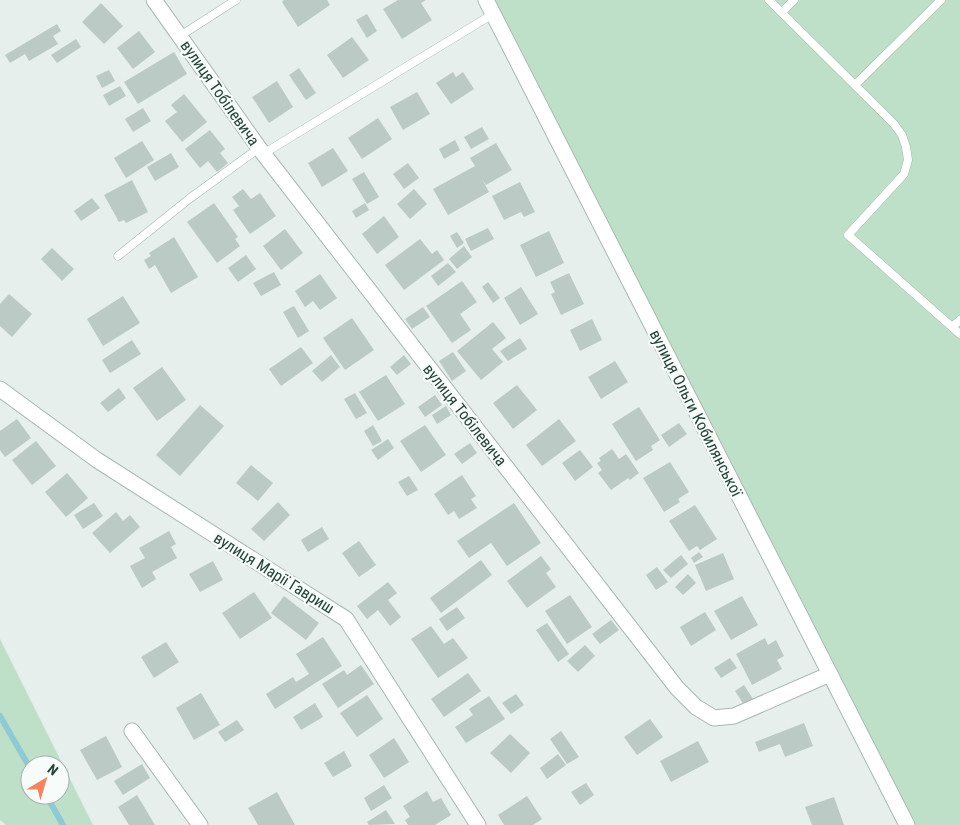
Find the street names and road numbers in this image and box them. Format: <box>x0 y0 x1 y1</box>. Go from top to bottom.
street label: вулиця Тобілевича <box>177 37 263 149</box>
street label: вулиця Ольги Кобилянської <box>646 326 747 501</box>
street label: вулиця Тобілевича <box>419 360 511 470</box>
street label: вулиця Марії Гавриш <box>210 528 338 618</box>

